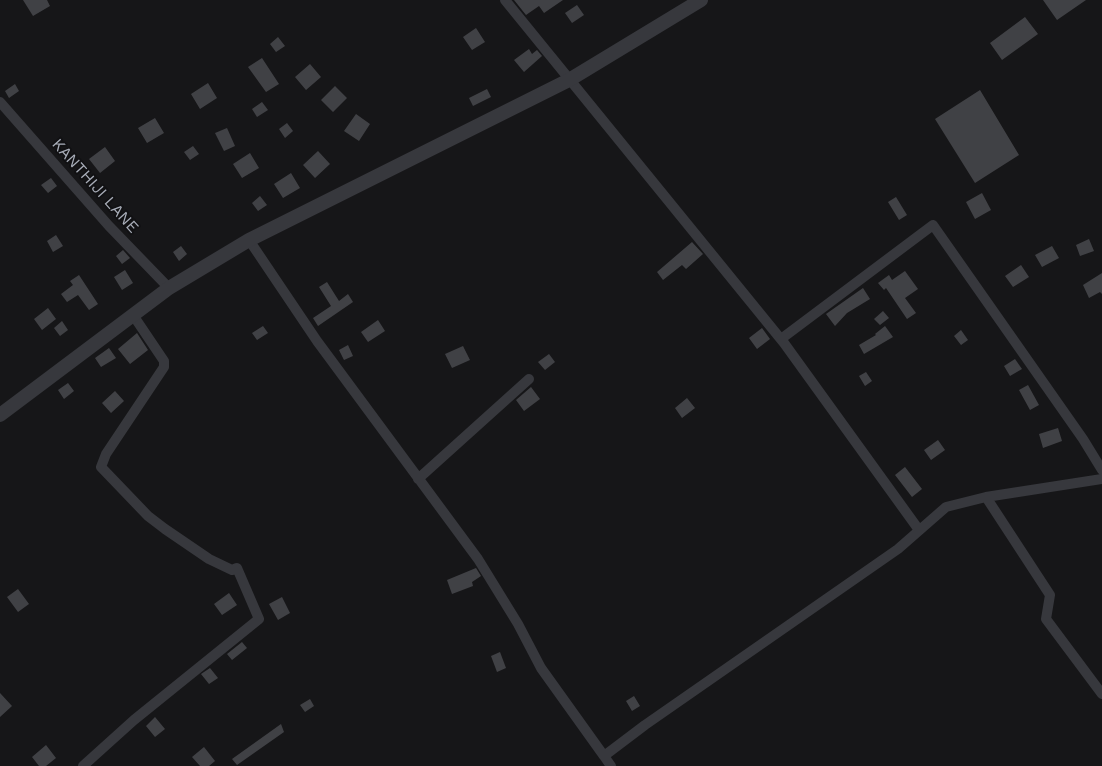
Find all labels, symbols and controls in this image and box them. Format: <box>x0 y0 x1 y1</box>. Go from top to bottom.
street label: KANTHIJI LANE <box>48 135 142 237</box>

